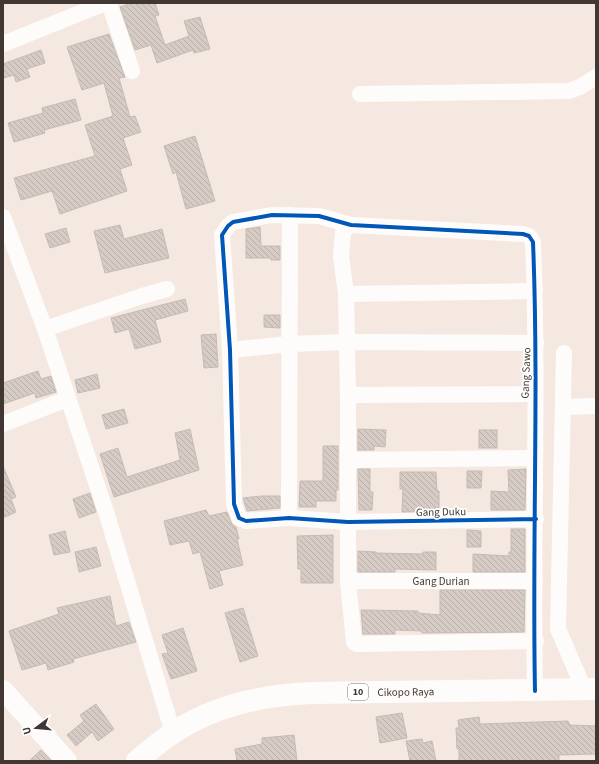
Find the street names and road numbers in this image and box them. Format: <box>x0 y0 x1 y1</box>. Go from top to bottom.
street label: Gang Sawo <box>518 347 534 399</box>
street label: Gang Duku <box>416 504 466 520</box>
street label: Gang Durian <box>413 574 470 589</box>
road number: 10 <box>348 684 368 700</box>
street label: Cikopo Raya <box>377 684 434 700</box>

